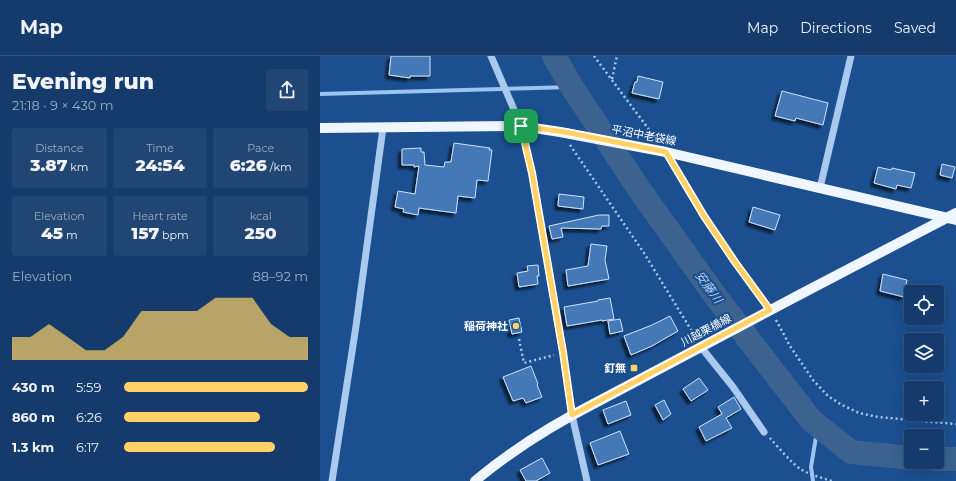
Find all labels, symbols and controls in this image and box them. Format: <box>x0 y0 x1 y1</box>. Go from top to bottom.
text: Map <box>20 16 63 39</box>
text: Map <box>747 19 778 37</box>
text: Directions <box>800 19 872 37</box>
text: Saved <box>894 19 936 37</box>
text: Evening run <box>12 68 154 95</box>
button: share <box>266 69 308 111</box>
text: 21:18 · 9 × 430 m <box>12 97 114 113</box>
pin <box>504 109 538 143</box>
icon: arrive <box>510 115 532 137</box>
street label: 平沼中老袋線 <box>610 122 678 148</box>
text: Distance <box>35 141 83 155</box>
text: Time <box>146 141 174 155</box>
text: Pace <box>247 141 274 155</box>
text: 3.87 <box>30 155 67 175</box>
text: 24:54 <box>135 155 185 175</box>
text: 6:26 <box>230 155 267 175</box>
text: km <box>67 160 89 174</box>
text: /km <box>267 160 292 174</box>
text: Elevation <box>34 209 85 223</box>
text: Heart rate <box>132 209 188 223</box>
text: kcal <box>250 209 272 223</box>
text: 45 <box>41 223 63 243</box>
text: 157 <box>131 223 159 243</box>
text: 250 <box>245 223 277 243</box>
text: m <box>63 228 78 242</box>
text: bpm <box>159 228 189 242</box>
text: Elevation <box>12 268 72 284</box>
text: 88–92 m <box>252 268 308 284</box>
water label: 安藤川 <box>692 268 727 308</box>
map controls <box>904 285 944 469</box>
button: locate <box>904 285 944 325</box>
street label: 川越栗橋線 <box>678 311 734 349</box>
place label: 稲荷神社 <box>464 319 508 333</box>
marker: 稲荷神社 <box>511 321 521 331</box>
button: layers <box>904 333 944 373</box>
place label: 釘無 <box>604 361 626 375</box>
marker: 釘無 <box>629 363 639 373</box>
text: 430 m <box>12 379 55 395</box>
text: 5:59 <box>76 379 101 395</box>
button: + <box>904 381 944 421</box>
text: 860 m <box>12 409 55 425</box>
text: 6:26 <box>76 409 102 425</box>
button: − <box>904 429 944 469</box>
text: 1.3 km <box>12 439 54 455</box>
text: 6:17 <box>76 439 99 455</box>

